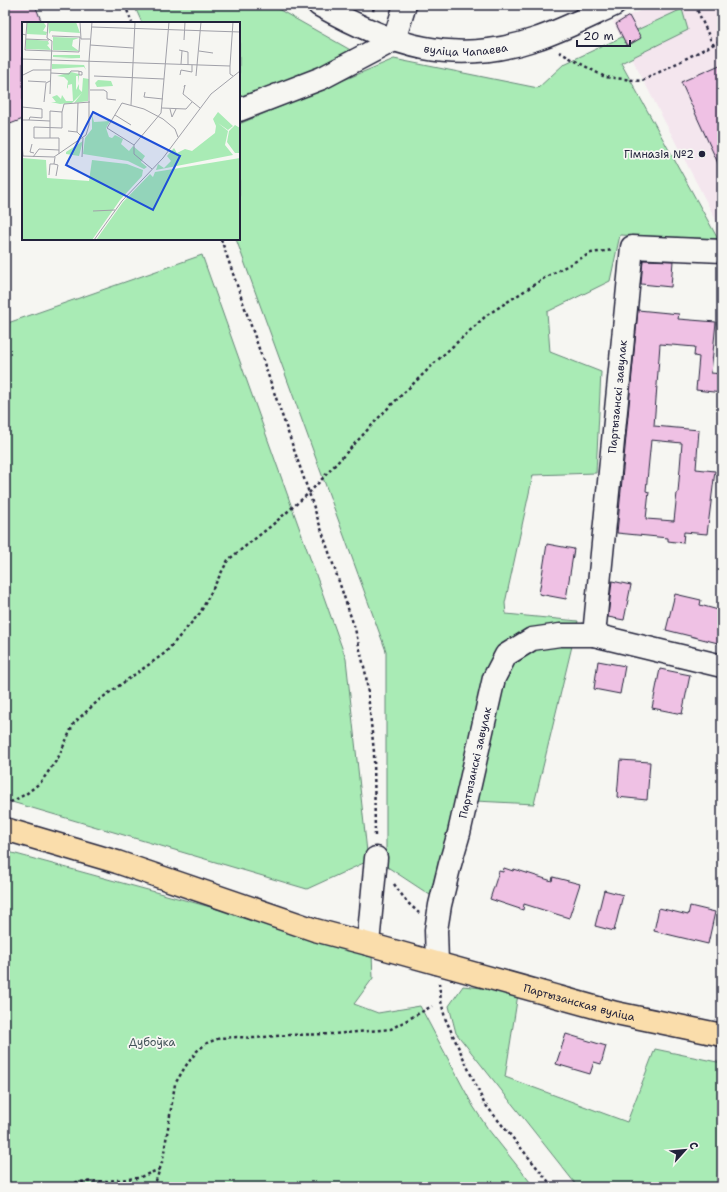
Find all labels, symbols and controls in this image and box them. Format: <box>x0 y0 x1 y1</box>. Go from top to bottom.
inset map <box>22 22 240 240</box>
scale bar <box>577 22 630 48</box>
text: 20 m <box>583 28 614 44</box>
street label: вуліца Чапаева <box>423 40 509 59</box>
place label: Гімназія №2 <box>624 147 694 162</box>
marker: Гімназія №2 <box>697 149 707 159</box>
street label: Партызанскі завулак <box>604 339 630 454</box>
street label: Партызанскі завулак <box>455 705 495 820</box>
street label: Партызанская вуліца <box>522 980 636 1024</box>
park label: Дубоўка <box>129 1035 175 1050</box>
north arrow <box>665 1130 705 1170</box>
text: С <box>685 1139 702 1152</box>

